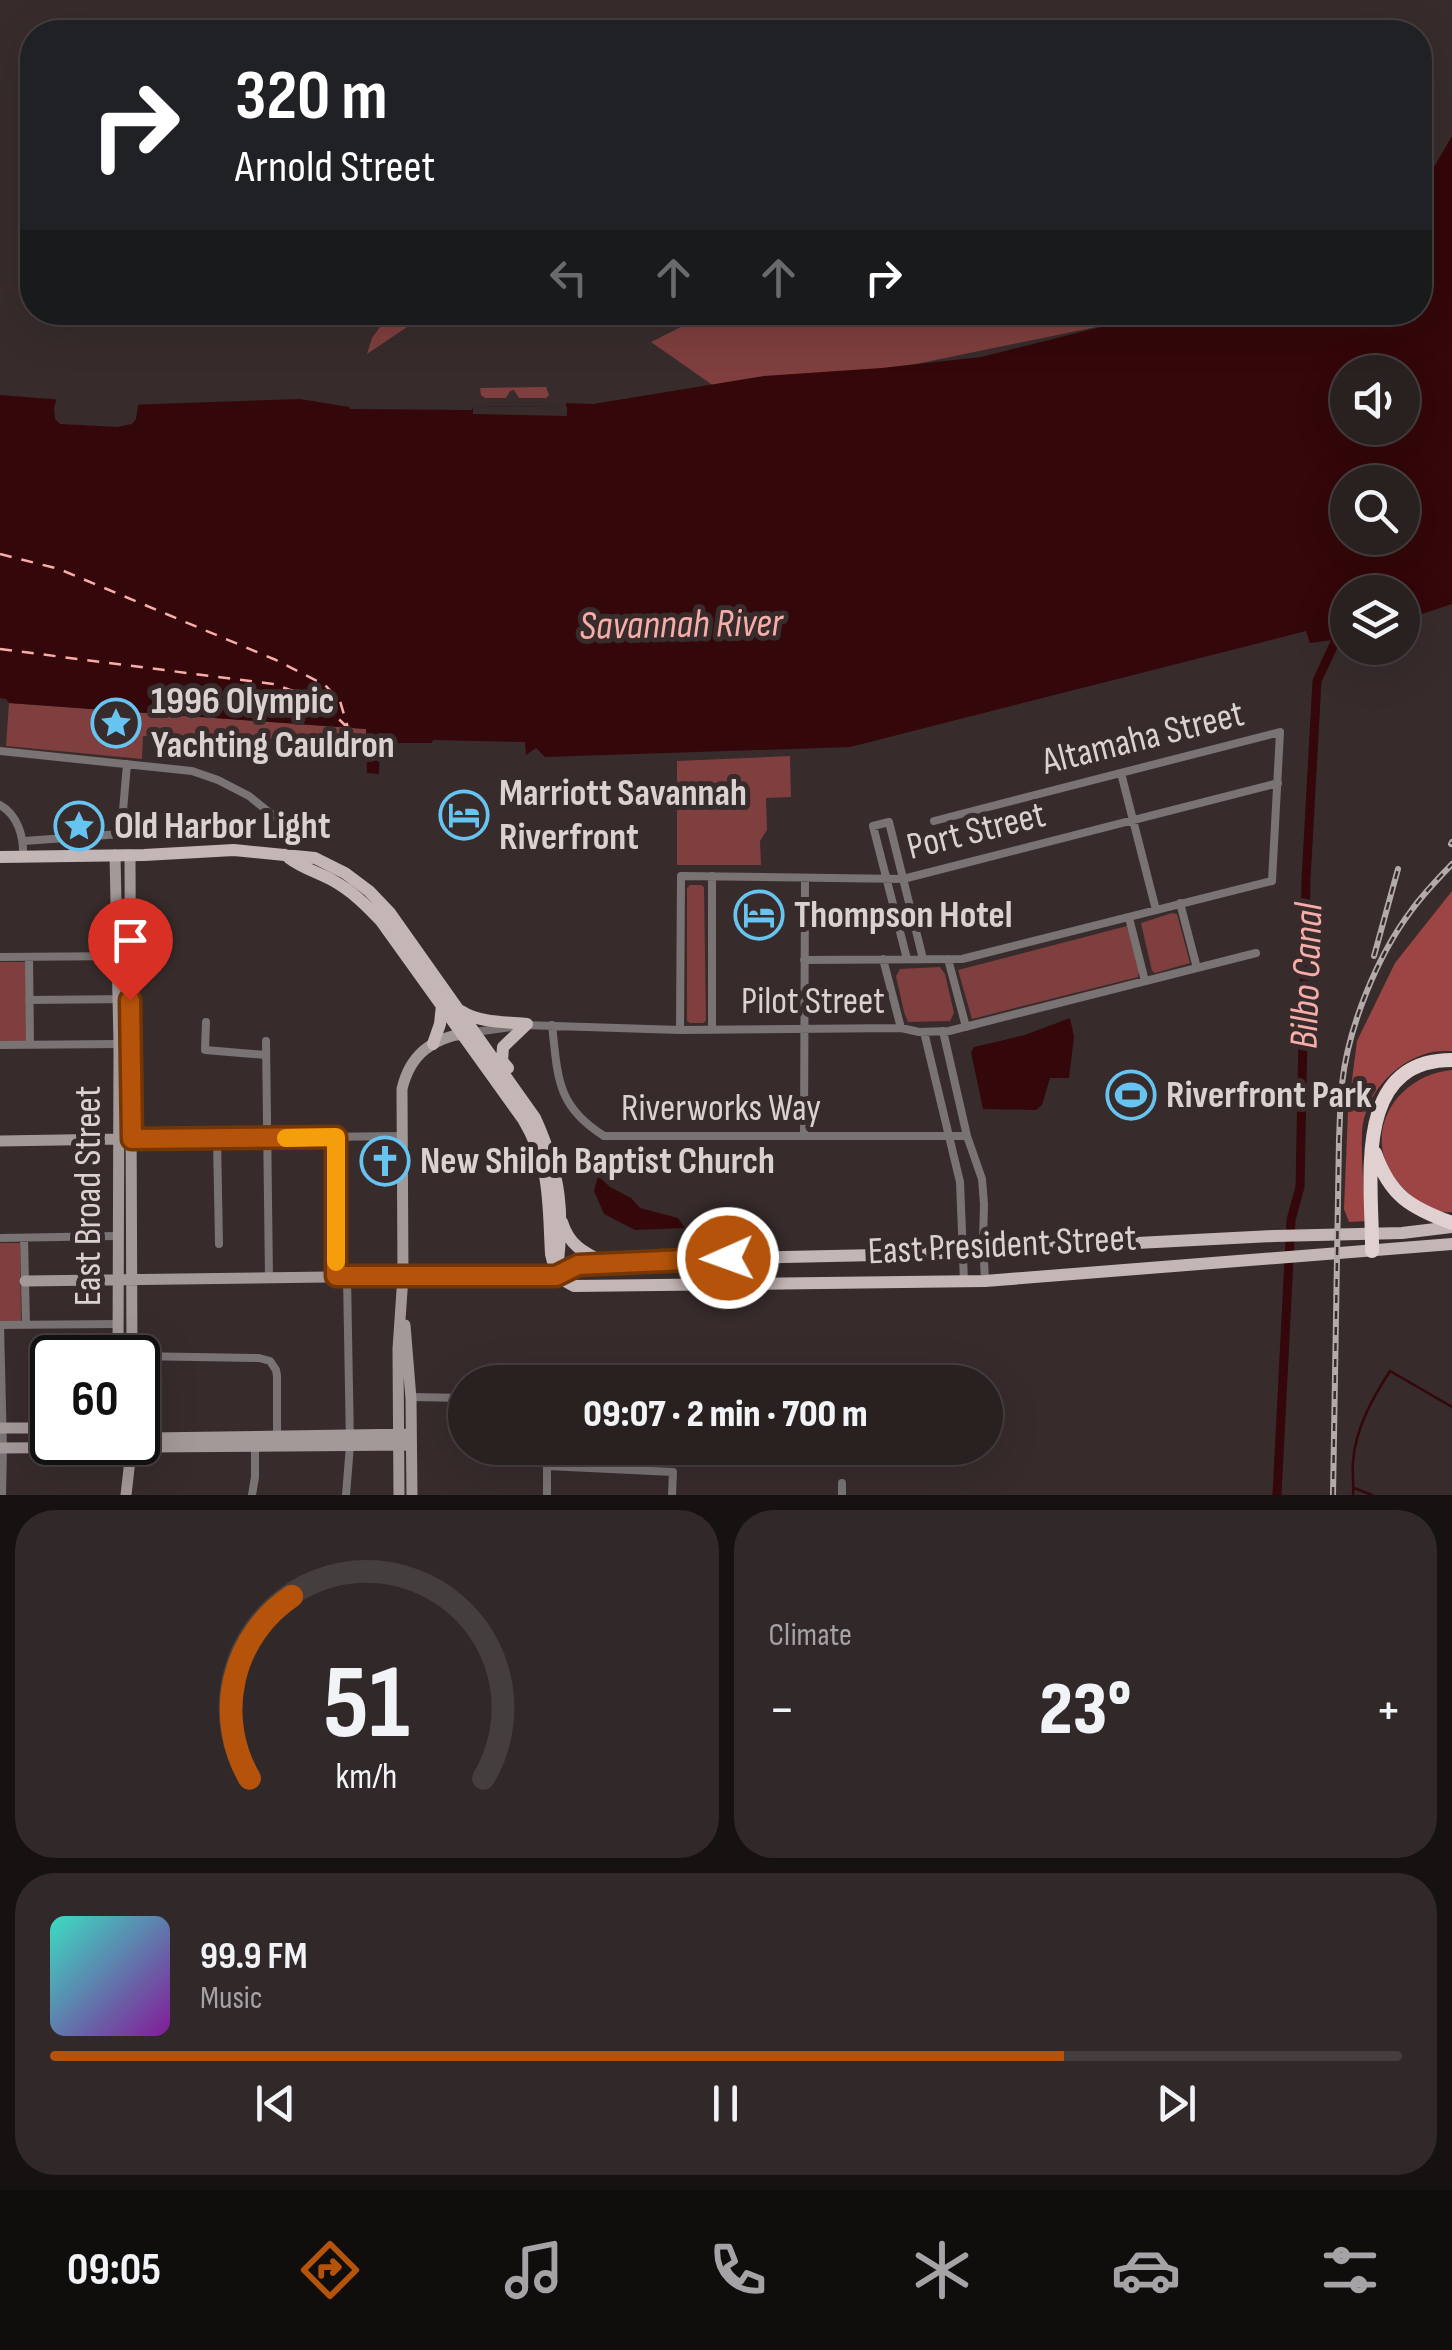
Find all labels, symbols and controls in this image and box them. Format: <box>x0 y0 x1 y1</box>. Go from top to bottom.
text: 320 m <box>235 55 388 139</box>
icon: right <box>70 60 200 190</box>
text: Arnold Street <box>235 140 435 195</box>
icon: left <box>541 250 596 305</box>
icon: ahead <box>646 250 701 305</box>
icon: ahead <box>751 250 806 305</box>
icon: right <box>856 250 911 305</box>
map controls <box>1330 355 1420 665</box>
button: sound <box>1330 355 1420 445</box>
button: search <box>1330 465 1420 555</box>
button: layers <box>1330 575 1420 665</box>
water label: Savannah River <box>579 599 785 651</box>
place label: 1996 Olympic Yachting Cauldron <box>151 679 395 768</box>
street label: Altamaha Street <box>1037 691 1248 785</box>
place icon: 1996 Olympic Yachting Cauldron <box>90 697 142 749</box>
place label: Marriott Savannah Riverfront <box>499 771 747 860</box>
hotel icon: Marriott Savannah Riverfront <box>438 789 490 841</box>
street label: Port Street <box>902 792 1050 870</box>
place icon: Old Harbor Light <box>53 800 105 852</box>
place label: Old Harbor Light <box>114 804 331 849</box>
hotel icon: Thompson Hotel <box>733 889 785 941</box>
place label: Thompson Hotel <box>794 893 1013 938</box>
pin <box>88 898 173 1001</box>
water label: Bilbo Canal <box>1280 901 1334 1050</box>
icon: arrive <box>103 913 158 968</box>
street label: Pilot Street <box>741 979 885 1024</box>
sports icon: Riverfront Park <box>1105 1069 1157 1121</box>
place label: Riverfront Park <box>1166 1073 1372 1118</box>
street label: East Broad Street <box>66 1086 111 1306</box>
street label: Riverworks Way <box>621 1086 821 1131</box>
church icon: New Shiloh Baptist Church <box>359 1135 411 1187</box>
place label: New Shiloh Baptist Church <box>420 1139 775 1184</box>
position arrow <box>676 1206 780 1310</box>
street label: East President Street <box>867 1215 1137 1275</box>
speed limit sign: 60 <box>30 1335 160 1465</box>
text: 09:07 · 2 min · 700 m <box>583 1392 868 1437</box>
text: Climate <box>769 1616 852 1655</box>
text: 51 <box>324 1642 410 1767</box>
text: 23° <box>1039 1665 1131 1756</box>
text: − <box>769 1677 795 1744</box>
text: + <box>1375 1677 1402 1744</box>
text: km/h <box>336 1756 398 1799</box>
text: 99.9 FM <box>200 1934 307 1979</box>
text: Music <box>200 1979 263 2018</box>
icon: previous <box>248 2076 303 2131</box>
icon: pause <box>698 2076 753 2131</box>
icon: next <box>1149 2076 1204 2131</box>
icon: directions <box>295 2235 365 2305</box>
icon: music <box>499 2235 569 2305</box>
icon: phone <box>703 2235 773 2305</box>
icon: climate <box>907 2235 977 2305</box>
icon: car <box>1111 2235 1181 2305</box>
icon: filters <box>1315 2235 1385 2305</box>
text: 09:05 <box>67 2243 161 2298</box>

